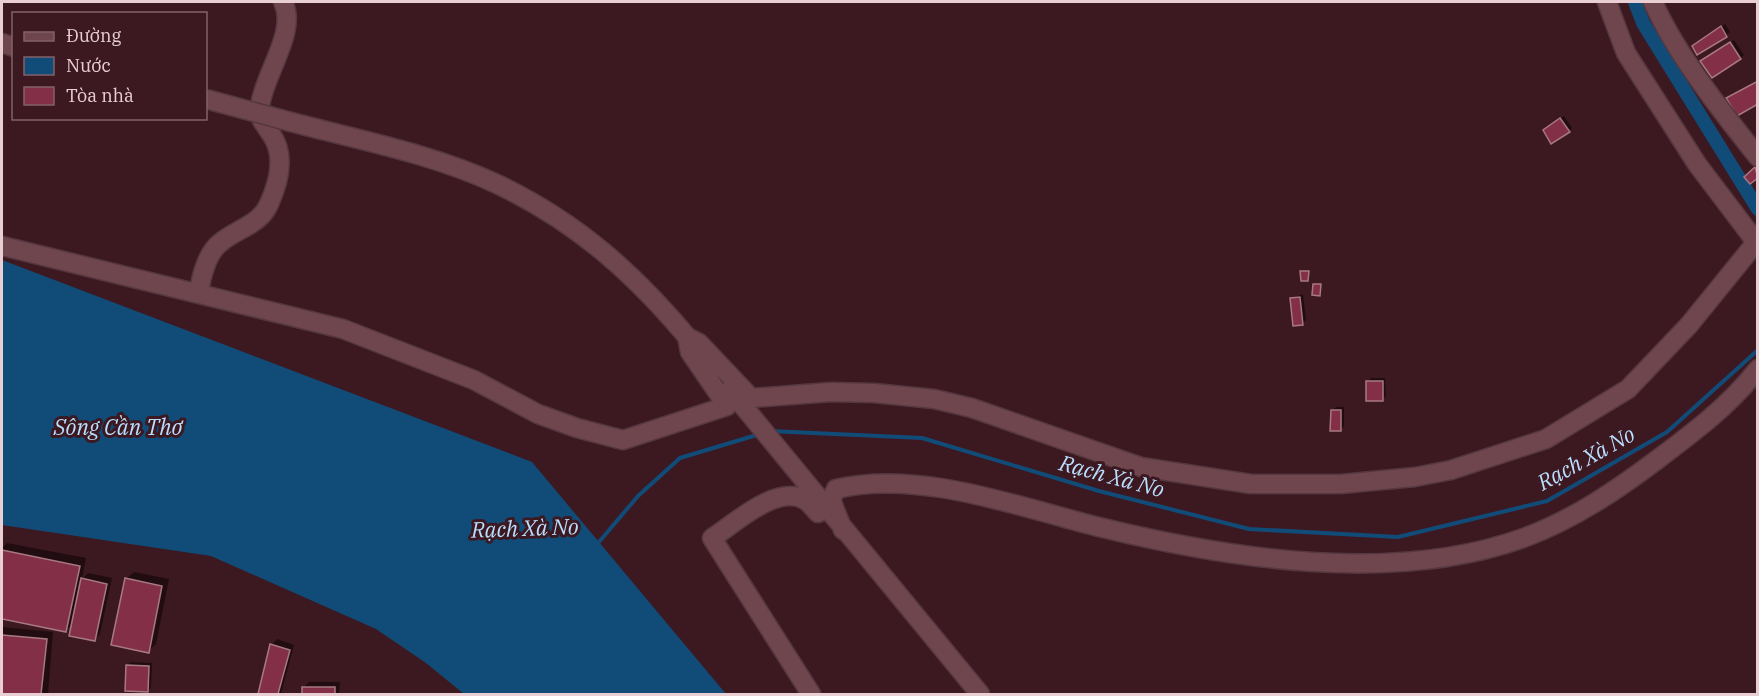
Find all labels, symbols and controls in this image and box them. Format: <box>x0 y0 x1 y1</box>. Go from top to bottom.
legend <box>12 12 207 120</box>
text: Đường <box>66 24 122 47</box>
text: Nước <box>66 54 111 77</box>
text: Tòa nhà <box>66 84 134 107</box>
water label: Sông Cần Thơ <box>53 412 185 441</box>
water label: Rạch Xà No <box>1531 419 1640 497</box>
water label: Rạch Xà No <box>1055 447 1168 503</box>
water label: Rạch Xà No <box>470 511 579 544</box>

